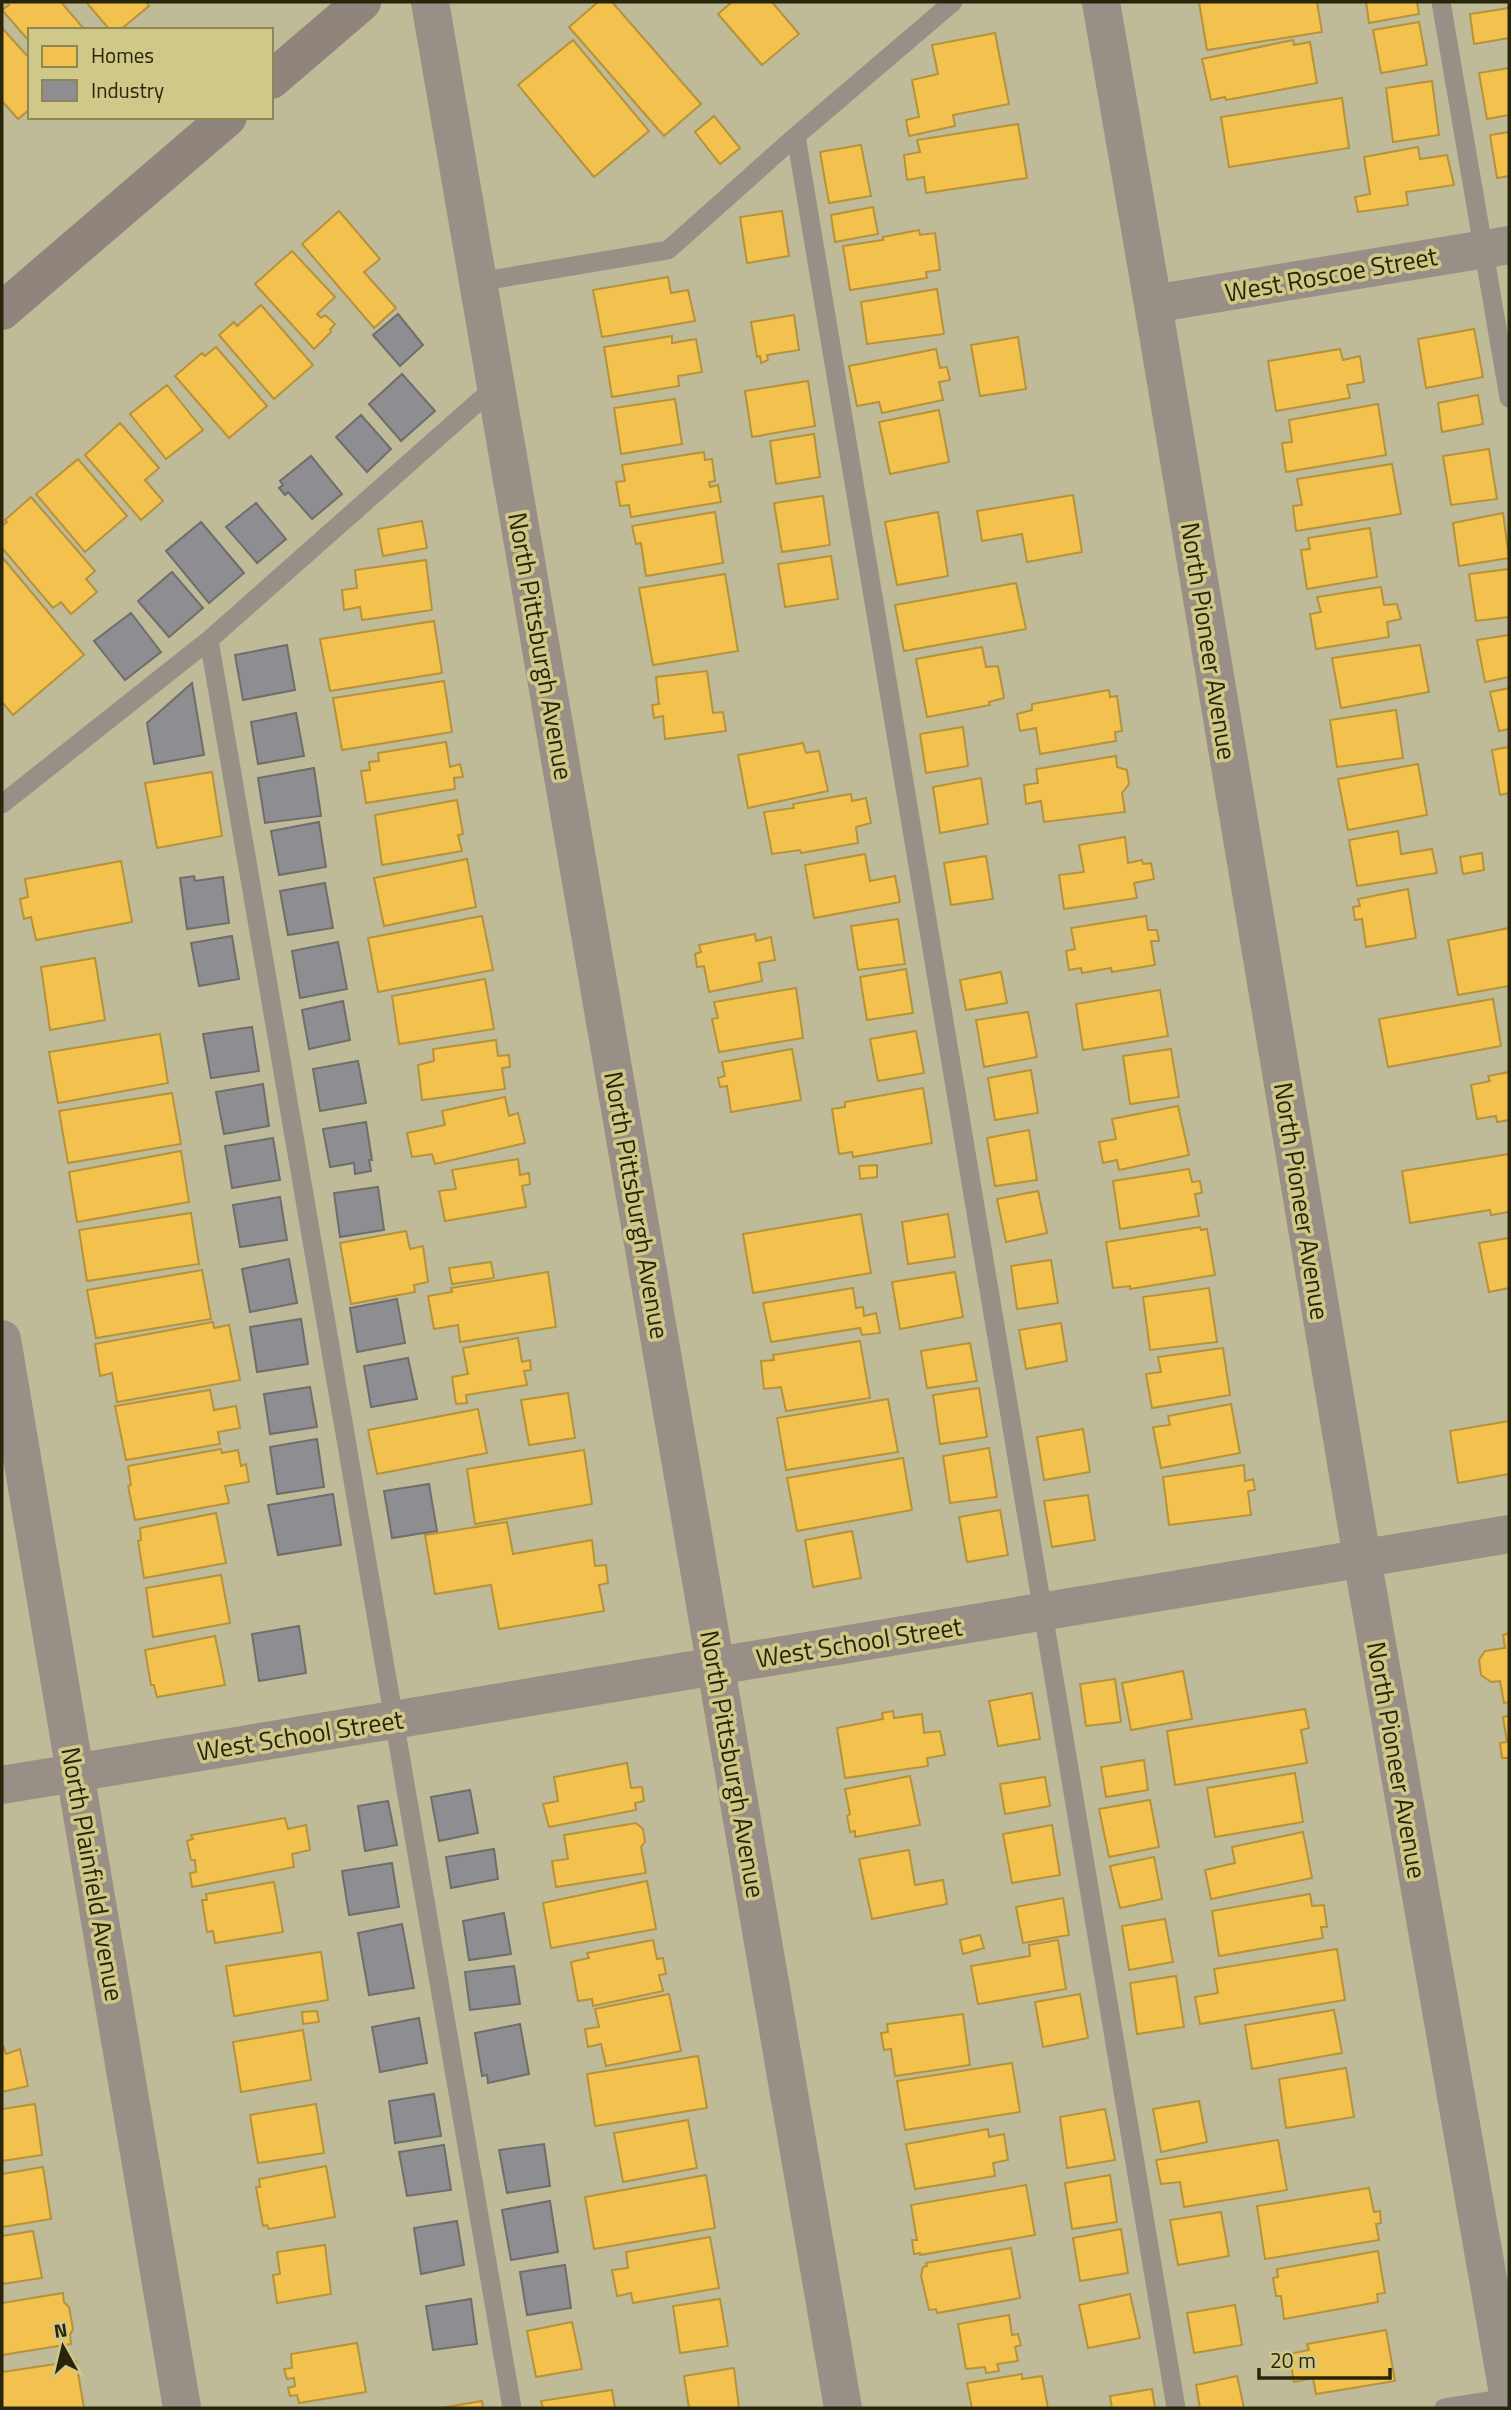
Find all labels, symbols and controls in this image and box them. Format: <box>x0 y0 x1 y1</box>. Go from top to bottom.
legend <box>28 28 273 119</box>
text: Homes <box>91 39 154 71</box>
text: Industry <box>91 74 164 106</box>
street label: West Roscoe Street <box>1222 236 1440 312</box>
street label: North Pittsburgh Avenue <box>498 509 584 783</box>
street label: North Pioneer Avenue <box>1171 519 1247 763</box>
street label: North Pittsburgh Avenue <box>594 1068 680 1342</box>
street label: North Pioneer Avenue <box>1264 1079 1340 1323</box>
street label: West School Street <box>753 1606 965 1678</box>
street label: North Pittsburgh Avenue <box>690 1627 776 1901</box>
street label: North Pioneer Avenue <box>1357 1638 1437 1882</box>
street label: West School Street <box>194 1699 406 1771</box>
street label: North Plainfield Avenue <box>51 1744 135 2004</box>
north arrow <box>28 2312 98 2382</box>
text: N <box>52 2314 69 2345</box>
scale bar <box>1259 2336 1390 2380</box>
text: 20 m <box>1270 2344 1316 2376</box>

